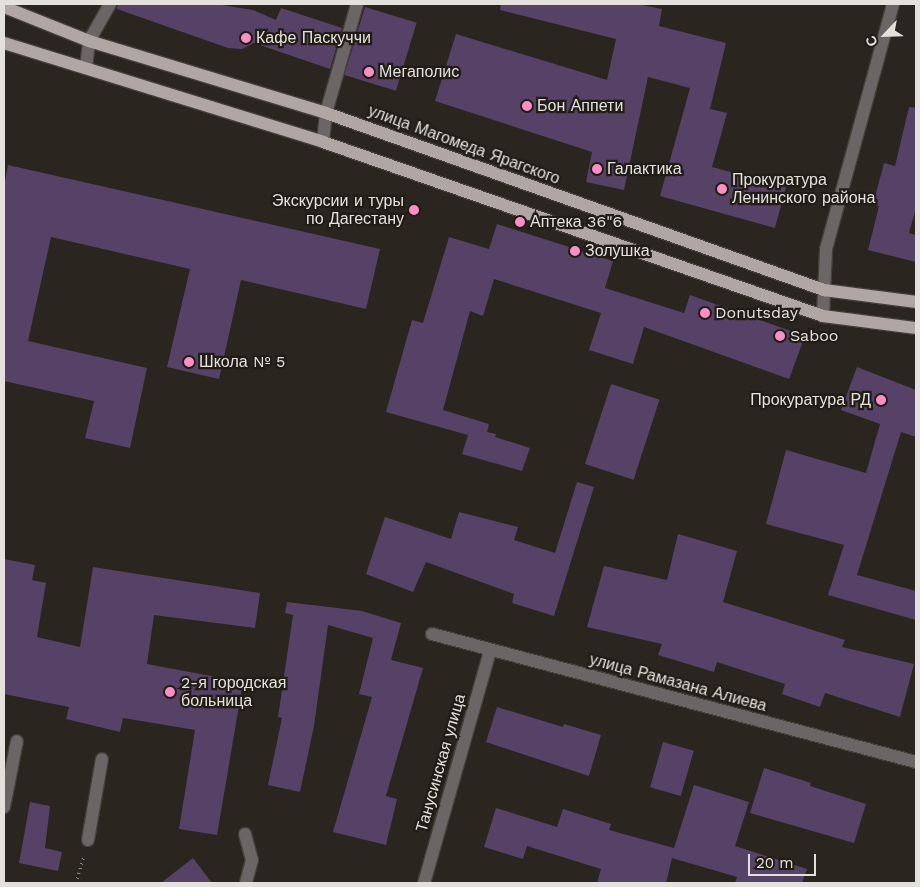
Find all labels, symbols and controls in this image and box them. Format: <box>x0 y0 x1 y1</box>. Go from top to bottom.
north arrow <box>860 10 910 60</box>
place label: Кафе Паскуччи <box>256 28 371 48</box>
marker: Кафе Паскуччи <box>240 32 252 44</box>
text: С <box>862 33 881 49</box>
place label: Мегаполис <box>379 62 459 82</box>
marker: Мегаполис <box>363 66 375 78</box>
place label: Бон Аппети <box>537 96 623 116</box>
marker: Бон Аппети <box>521 100 533 112</box>
street label: улица Магомеда Ярагского <box>365 101 563 189</box>
place label: Галактика <box>607 159 682 179</box>
marker: Галактика <box>591 163 603 175</box>
place label: Прокуратура Ленинского района <box>732 170 875 208</box>
marker: Прокуратура Ленинского района <box>716 183 728 195</box>
place label: Экскурсии и туры по Дагестану <box>272 191 404 229</box>
marker: Экскурсии и туры по Дагестану <box>408 204 420 216</box>
place label: Аптека 36"6 <box>530 212 622 232</box>
marker: Аптека 36"6 <box>514 216 526 228</box>
place label: Золушка <box>585 241 650 261</box>
marker: Золушка <box>569 245 581 257</box>
place label: Donutsday <box>715 303 798 323</box>
marker: Donutsday <box>699 307 711 319</box>
place label: Saboo <box>790 326 838 346</box>
marker: Saboo <box>774 330 786 342</box>
place label: Школа № 5 <box>199 352 285 372</box>
marker: Школа № 5 <box>183 356 195 368</box>
place label: Прокуратура РД <box>750 390 871 410</box>
marker: Прокуратура РД <box>875 394 887 406</box>
street label: улица Рамазана Алиева <box>587 650 769 716</box>
place label: 2-я городская больница <box>181 673 286 711</box>
marker: 2-я городская больница <box>163 685 177 699</box>
street label: Танусинская улица <box>412 692 470 834</box>
scale bar <box>750 844 818 876</box>
text: 20 m <box>756 854 794 872</box>

